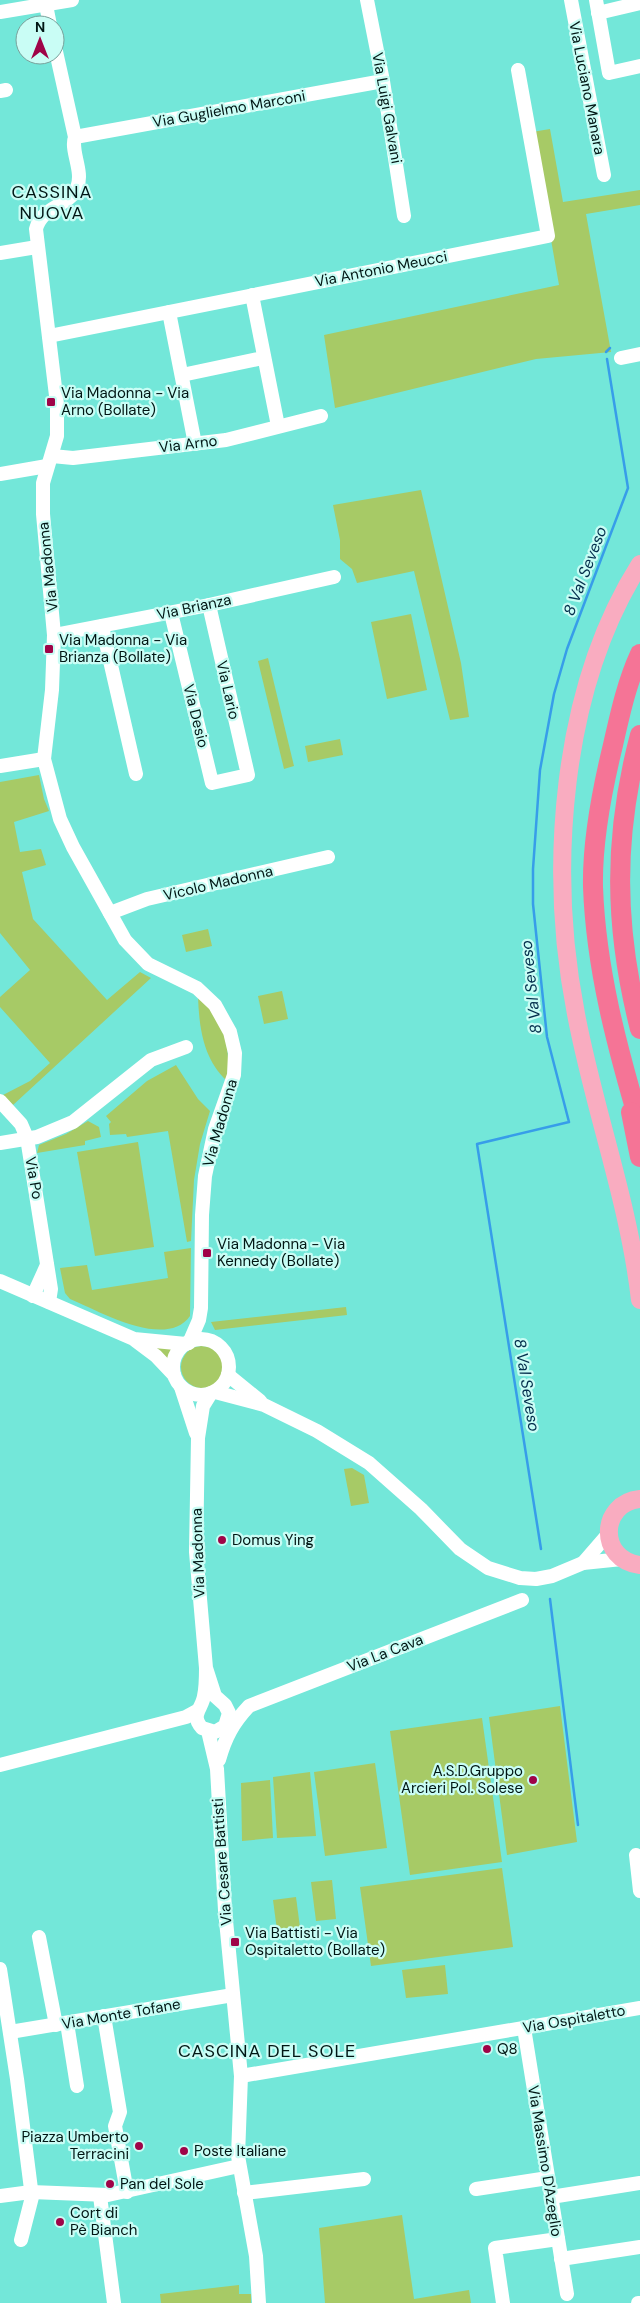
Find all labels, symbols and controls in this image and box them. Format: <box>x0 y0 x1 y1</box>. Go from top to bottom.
north arrow <box>15 15 65 65</box>
text: N <box>35 18 45 36</box>
street label: Via Luciano Manara <box>564 20 610 156</box>
street label: Via Luigi Galvani <box>367 51 407 165</box>
street label: Via Guglielmo Marconi <box>151 86 307 132</box>
district label: CASSINA NUOVA <box>11 180 93 225</box>
street label: Via Antonio Meucci <box>313 246 449 292</box>
place label: Via Madonna - Via Arno (Bollate) <box>61 383 189 420</box>
marker: Via Madonna - Via Arno (Bollate) <box>45 396 57 408</box>
street label: Via Arno <box>158 430 218 458</box>
street label: Via Madonna <box>33 521 63 613</box>
water label: 8 Val Seveso <box>558 523 612 619</box>
street label: Via Brianza <box>155 589 233 625</box>
place label: Via Madonna - Via Brianza (Bollate) <box>59 630 187 667</box>
marker: Via Madonna - Via Brianza (Bollate) <box>43 643 55 655</box>
street label: Via Lario <box>212 659 245 722</box>
street label: Via Desio <box>178 682 214 750</box>
street label: Vicolo Madonna <box>161 861 275 905</box>
water label: 8 Val Seveso <box>516 939 546 1035</box>
street label: Via Madonna <box>198 1077 242 1169</box>
street label: Via Po <box>20 1155 48 1201</box>
place label: Via Madonna - Via Kennedy (Bollate) <box>217 1234 345 1271</box>
marker: Via Madonna - Via Kennedy (Bollate) <box>201 1247 213 1259</box>
water label: 8 Val Seveso <box>509 1337 545 1433</box>
street label: Via Madonna <box>186 1508 210 1598</box>
place label: Domus Ying <box>232 1530 314 1550</box>
marker: Domus Ying <box>216 1534 228 1546</box>
street label: Via La Cava <box>344 1629 426 1677</box>
place label: A.S.D.Gruppo Arcieri Pol. Solese <box>401 1761 523 1798</box>
marker: A.S.D.Gruppo Arcieri Pol. Solese <box>527 1774 539 1786</box>
street label: Via Cesare Battisti <box>208 1798 236 1926</box>
place label: Via Battisti - Via Ospitaletto (Bollate) <box>245 1923 385 1960</box>
marker: Via Battisti - Via Ospitaletto (Bollate) <box>229 1936 241 1948</box>
street label: Via Monte Tofane <box>60 1994 182 2034</box>
street label: Via Ospitaletto <box>521 2000 627 2038</box>
district label: CASCINA DEL SOLE <box>178 2039 356 2063</box>
place label: Q8 <box>497 2039 518 2059</box>
marker: Q8 <box>481 2043 493 2055</box>
street label: Via Massimo D'Azeglio <box>523 2084 567 2238</box>
place label: Piazza Umberto Terracini <box>21 2127 129 2164</box>
marker: Piazza Umberto Terracini <box>133 2140 145 2152</box>
place label: Poste Italiane <box>194 2141 286 2161</box>
marker: Poste Italiane <box>178 2145 190 2157</box>
place label: Pan del Sole <box>120 2174 204 2194</box>
marker: Pan del Sole <box>104 2178 116 2190</box>
place label: Cort di Pè Bianch <box>70 2203 137 2240</box>
marker: Cort di Pè Bianch <box>54 2216 66 2228</box>

